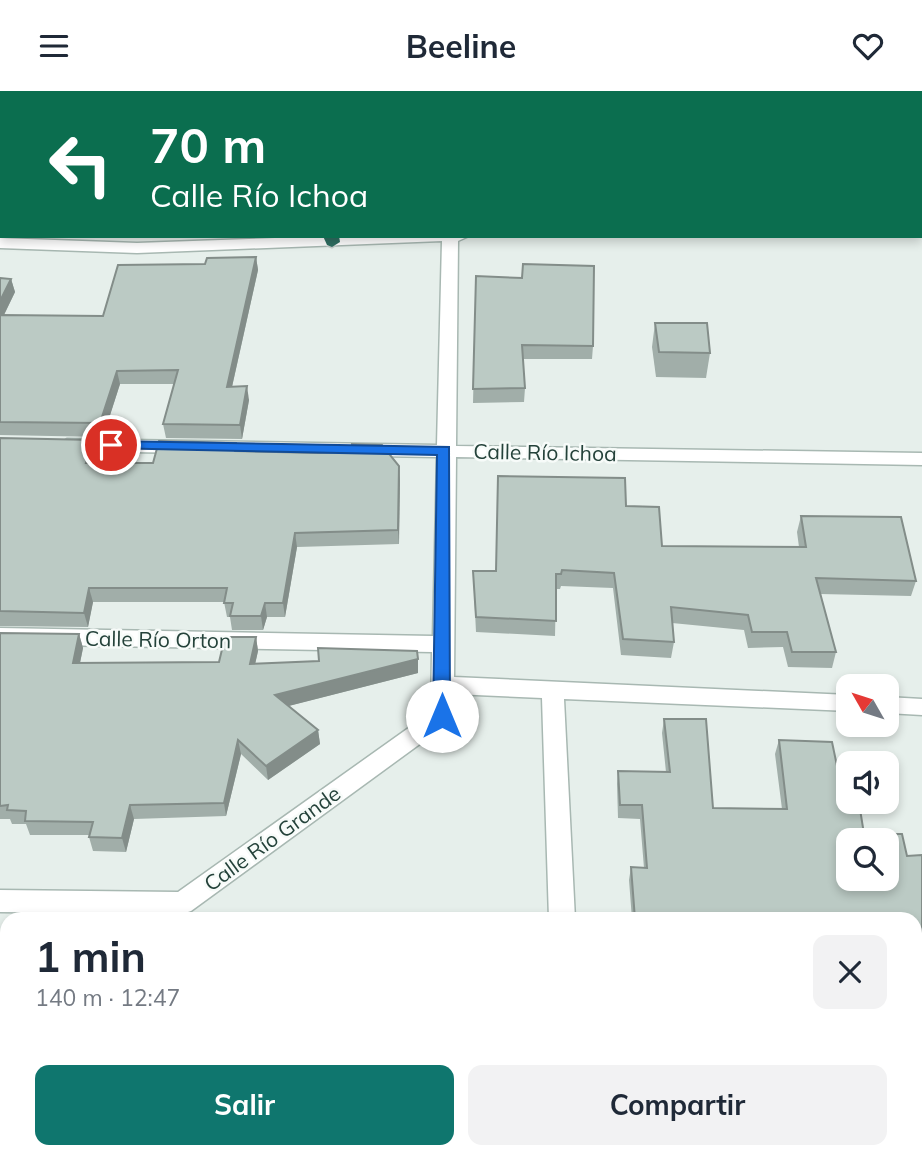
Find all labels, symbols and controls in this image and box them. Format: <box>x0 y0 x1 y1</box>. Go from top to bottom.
text: Beeline <box>406 26 516 66</box>
icon: menu <box>35 27 73 65</box>
icon: heart <box>849 27 887 65</box>
text: 70 m <box>150 114 266 175</box>
icon: left <box>35 119 126 210</box>
text: Calle Río Ichoa <box>150 175 368 215</box>
pin <box>81 415 141 475</box>
icon: arrive <box>92 426 130 464</box>
street label: Calle Río Ichoa <box>473 438 617 466</box>
street label: Calle Río Orton <box>85 625 231 653</box>
north arrow <box>836 674 900 737</box>
map controls <box>836 674 899 891</box>
position arrow <box>405 679 479 753</box>
button: sound <box>836 751 899 814</box>
street label: Calle Río Grande <box>199 780 345 896</box>
button: search <box>836 828 899 891</box>
text: 1 min <box>35 930 146 983</box>
button: close <box>813 935 887 1009</box>
text: 140 m · 12:47 <box>35 983 180 1012</box>
button: Salir <box>35 1065 454 1145</box>
button: Compartir <box>468 1065 887 1145</box>

